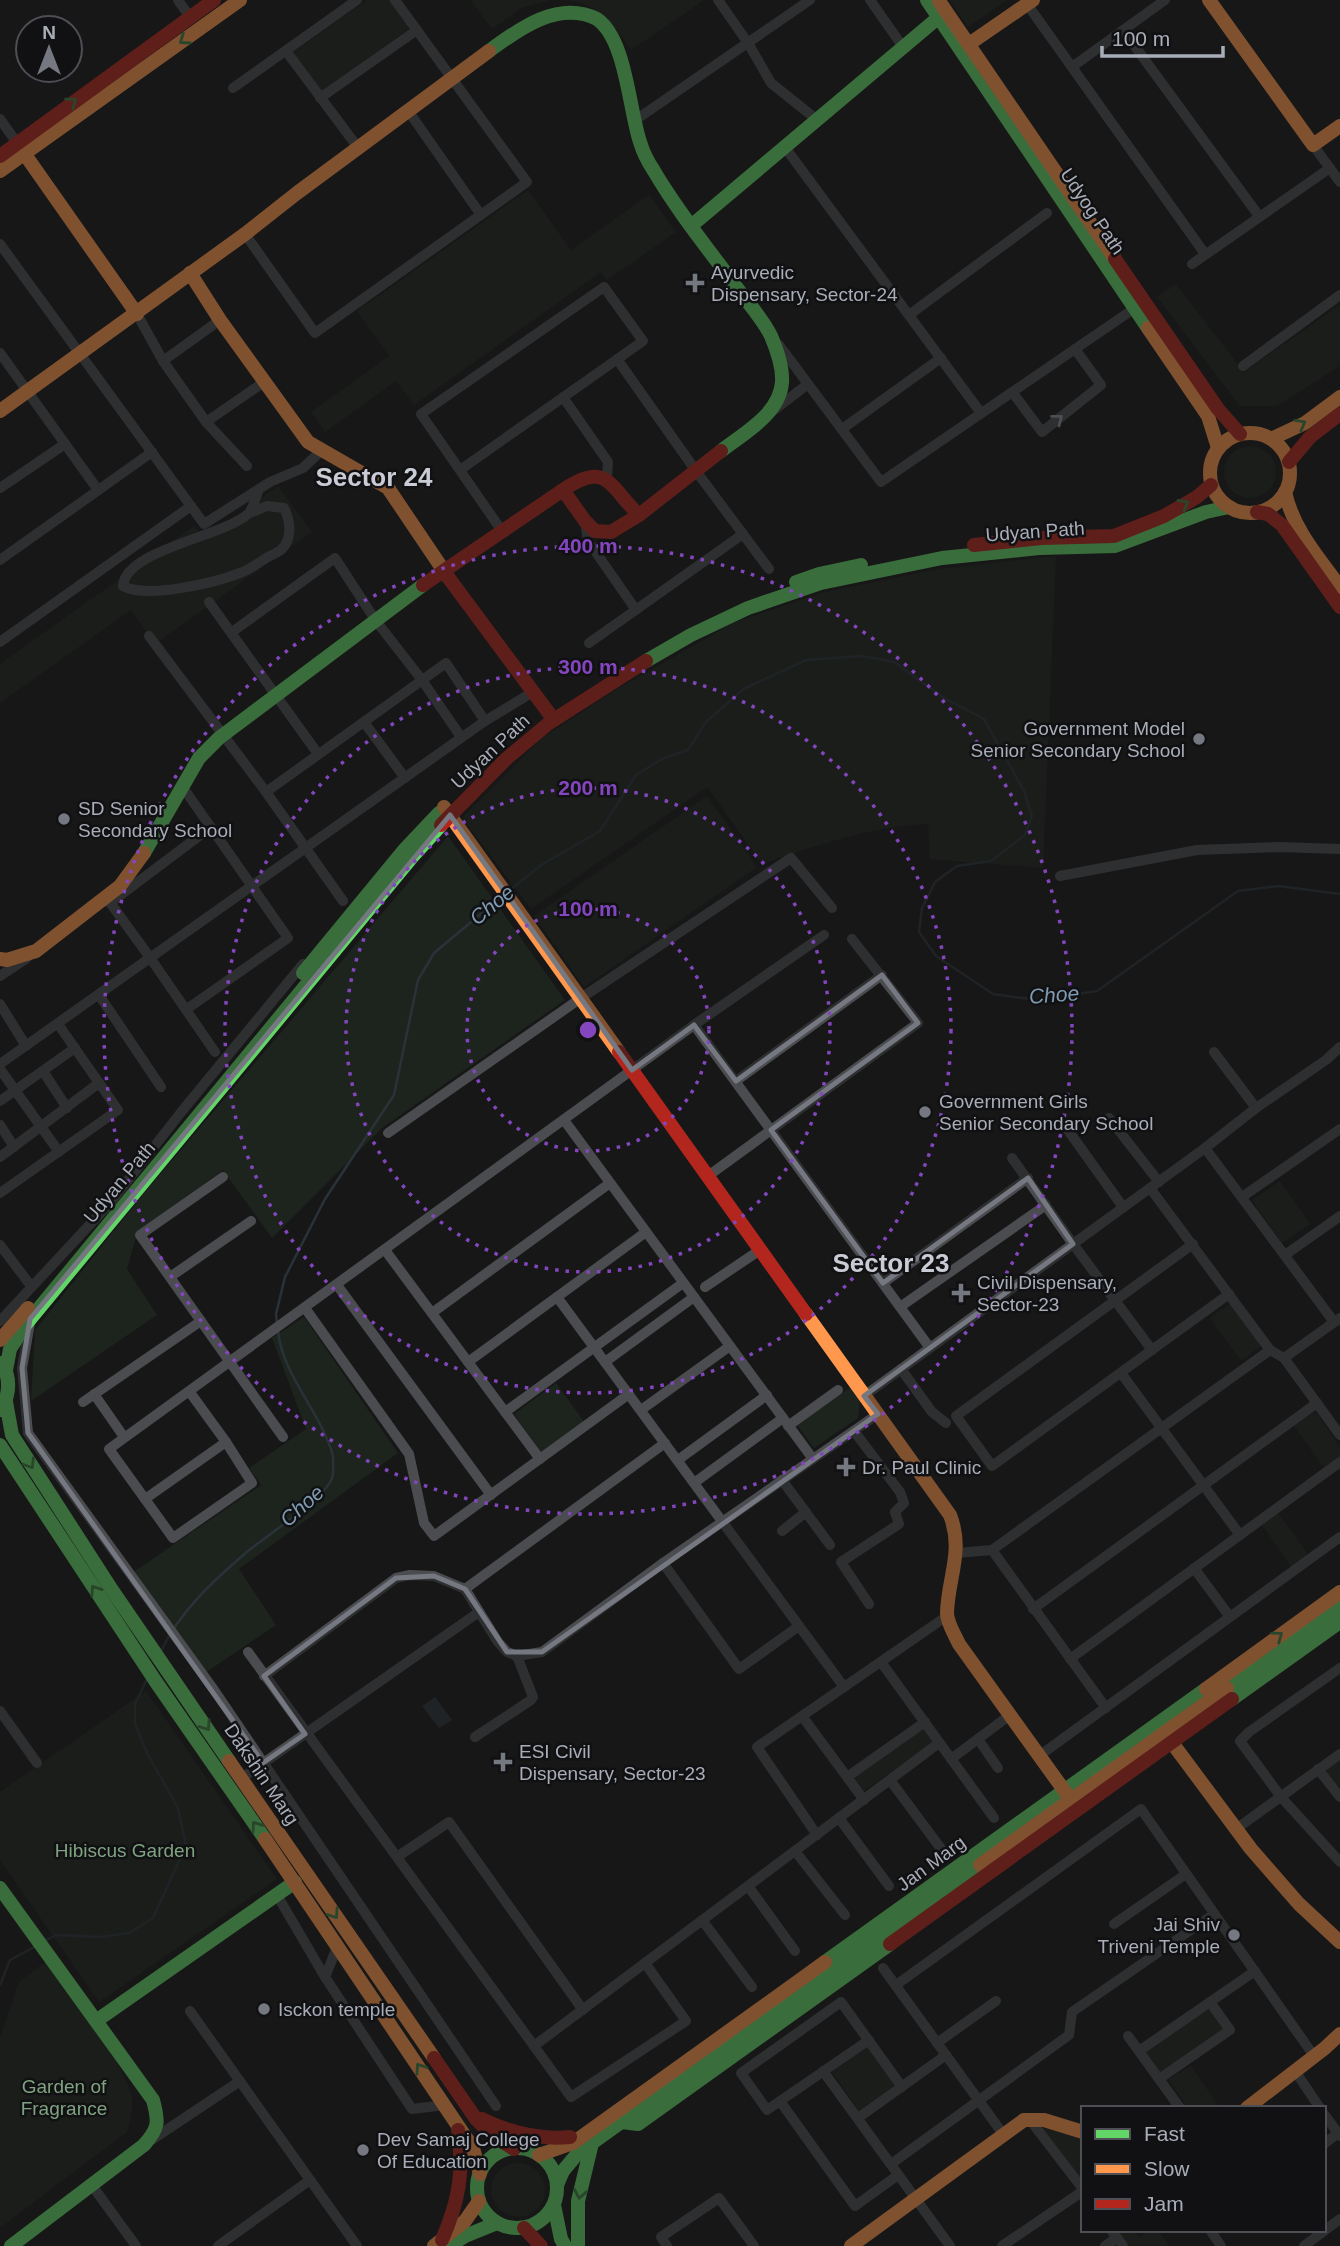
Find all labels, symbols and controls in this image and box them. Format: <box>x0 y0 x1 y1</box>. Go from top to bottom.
north arrow <box>14 14 84 84</box>
scale bar <box>1102 14 1223 58</box>
text: N <box>42 22 56 43</box>
text: 100 m <box>1112 27 1170 50</box>
one-way arrow <box>179 31 192 44</box>
one-way arrow <box>64 98 77 110</box>
street label: Udyog Path <box>1056 164 1129 258</box>
place label: Ayurvedic Dispensary, Sector-24 <box>711 262 898 305</box>
marker: Ayurvedic Dispensary, Sector-24 <box>685 273 705 293</box>
one-way arrow <box>1050 415 1062 428</box>
one-way arrow <box>1294 419 1306 432</box>
district label: Sector 24 <box>315 462 433 492</box>
one-way arrow <box>1177 500 1190 513</box>
street label: Udyan Path <box>985 518 1085 545</box>
text: 400 m <box>558 534 618 557</box>
text: 300 m <box>558 655 618 678</box>
street label: Udyan Path <box>447 710 534 793</box>
place label: Government Model Senior Secondary School <box>971 718 1185 761</box>
marker: Government Model Senior Secondary School <box>1191 731 1207 747</box>
text: 200 m <box>558 776 618 799</box>
place label: SD Senior Secondary School <box>78 798 232 841</box>
marker: SD Senior Secondary School <box>56 811 72 827</box>
water label: Choe <box>465 880 518 929</box>
text: 100 m <box>558 897 618 920</box>
water label: Choe <box>1028 981 1080 1008</box>
centre of rings <box>576 1018 600 1042</box>
place label: Government Girls Senior Secondary School <box>939 1091 1153 1134</box>
marker: Government Girls Senior Secondary School <box>917 1104 933 1120</box>
street label: Udyan Path <box>79 1138 159 1227</box>
district label: Sector 23 <box>832 1248 950 1278</box>
place label: Civil Dispensary, Sector-23 <box>977 1272 1117 1315</box>
marker: Civil Dispensary, Sector-23 <box>951 1283 971 1303</box>
one-way arrow <box>22 1456 35 1469</box>
marker: Dr. Paul Clinic <box>836 1457 856 1477</box>
place label: Dr. Paul Clinic <box>862 1457 981 1478</box>
water label: Choe <box>275 1480 328 1531</box>
one-way arrow <box>91 1584 104 1597</box>
one-way arrow <box>1271 1632 1283 1645</box>
one-way arrow <box>198 1718 210 1731</box>
street label: Dakshin Marg <box>220 1720 303 1829</box>
place label: ESI Civil Dispensary, Sector-23 <box>519 1741 706 1784</box>
marker: ESI Civil Dispensary, Sector-23 <box>493 1752 513 1772</box>
one-way arrow <box>252 1821 264 1834</box>
street label: Jan Marg <box>893 1832 970 1895</box>
park label: Hibiscus Garden <box>55 1840 195 1861</box>
one-way arrow <box>326 1906 338 1919</box>
place label: Jai Shiv Triveni Temple <box>1098 1914 1220 1957</box>
marker: Jai Shiv Triveni Temple <box>1226 1927 1242 1943</box>
place label: Isckon temple <box>278 1999 395 2020</box>
marker: Isckon temple <box>256 2001 272 2017</box>
one-way arrow <box>415 2063 428 2076</box>
park label: Garden of Fragrance <box>21 2076 107 2119</box>
legend <box>1081 2106 1326 2232</box>
text: Fast <box>1144 2122 1185 2145</box>
place label: Dev Samaj College Of Education <box>377 2129 540 2172</box>
marker: Dev Samaj College Of Education <box>355 2142 371 2158</box>
text: Slow <box>1144 2157 1190 2180</box>
one-way arrow <box>573 2188 588 2200</box>
text: Jam <box>1144 2192 1184 2215</box>

